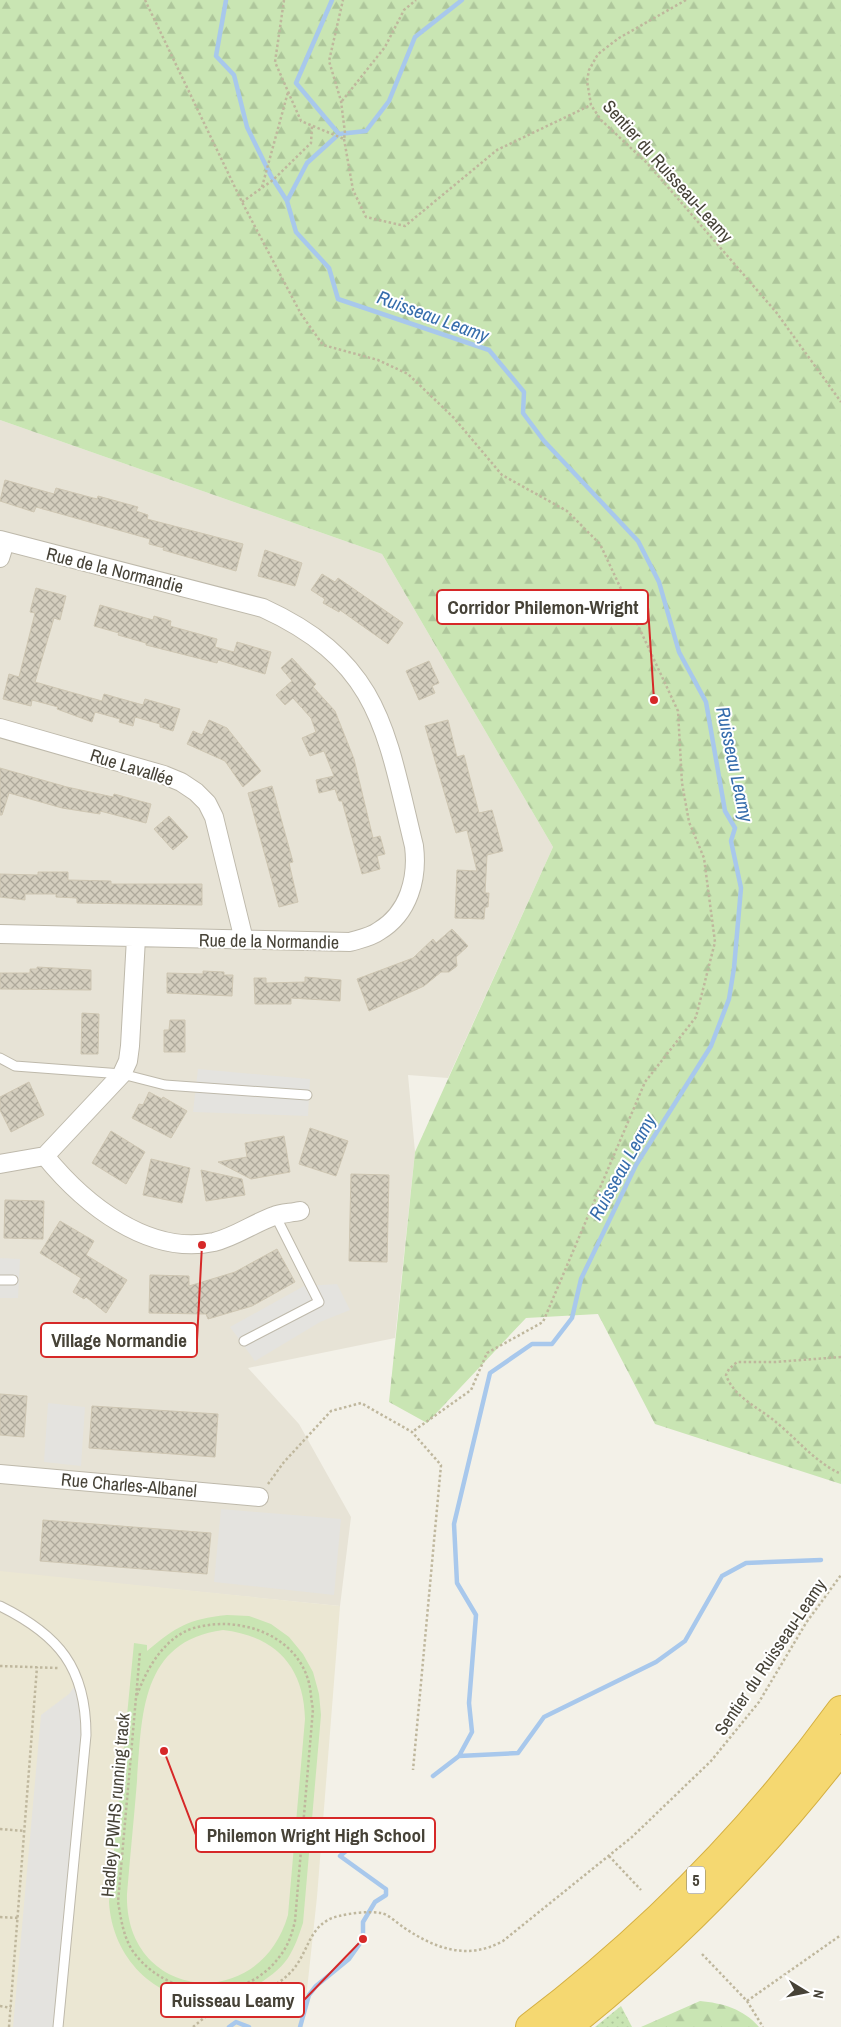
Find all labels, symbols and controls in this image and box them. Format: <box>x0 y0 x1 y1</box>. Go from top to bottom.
street label: Sentier du Ruisseau-Leamy <box>597 94 739 248</box>
water label: Ruisseau Leamy <box>374 284 494 349</box>
street label: Rue de la Normandie <box>44 541 186 599</box>
callout: Corridor Philemon-Wright <box>437 590 648 624</box>
text: Corridor Philemon-Wright <box>447 594 639 620</box>
water label: Ruisseau Leamy <box>710 704 760 825</box>
street label: Rue Lavallée <box>87 742 177 792</box>
street label: Rue de la Normandie <box>199 927 339 955</box>
water label: Ruisseau Leamy <box>582 1109 662 1224</box>
callout: Village Normandie <box>41 1323 197 1357</box>
text: Village Normandie <box>51 1327 187 1353</box>
street label: Rue Charles-Albanel <box>60 1467 198 1503</box>
street label: Sentier du Ruisseau-Leamy <box>708 1573 832 1740</box>
street label: Hadley PWHS running track <box>95 1711 136 1898</box>
callout: Philemon Wright High School <box>196 1818 435 1852</box>
text: Philemon Wright High School <box>207 1822 425 1848</box>
road number: 5 <box>687 1866 705 1894</box>
north arrow <box>781 1967 831 2017</box>
callout: Ruisseau Leamy <box>161 1983 304 2017</box>
text: Ruisseau Leamy <box>172 1987 295 2013</box>
text: N <box>809 1989 828 2000</box>

